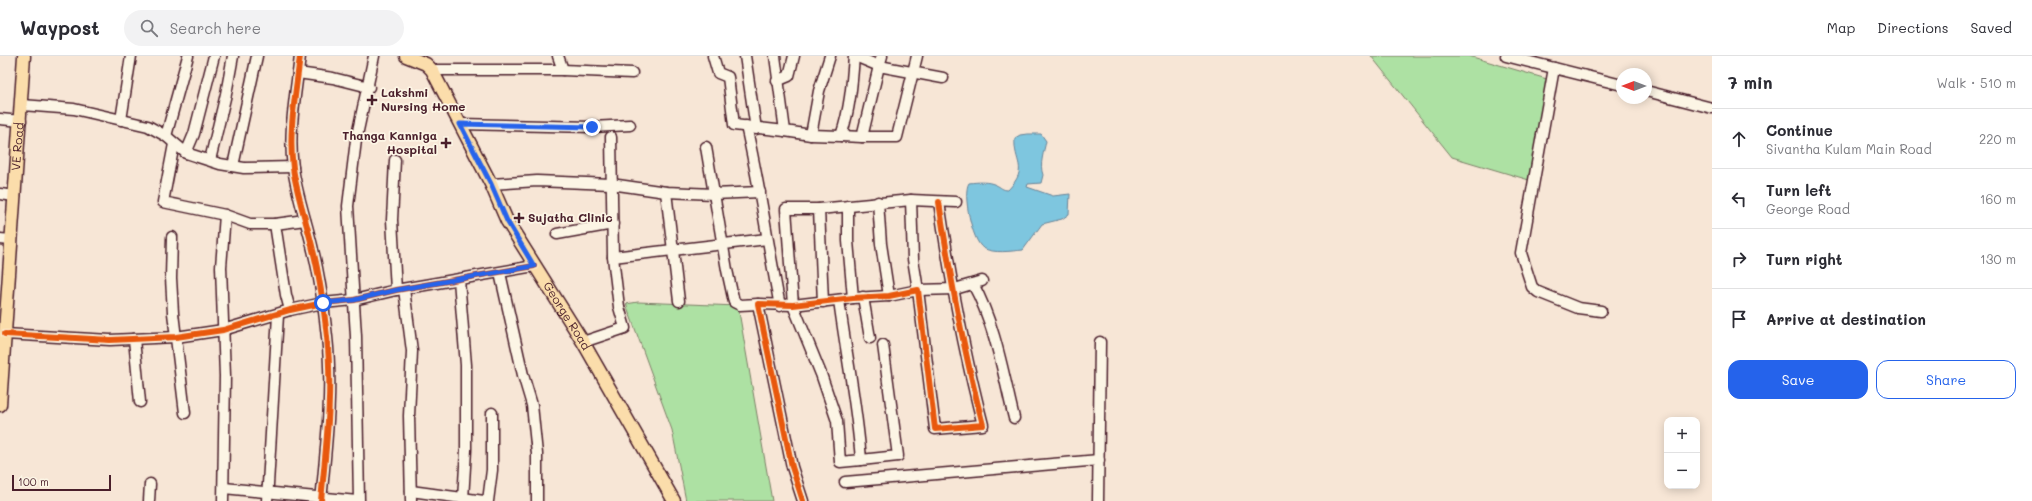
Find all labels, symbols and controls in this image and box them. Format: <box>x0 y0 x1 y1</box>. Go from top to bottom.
search box <box>124 10 404 46</box>
text: Waypost <box>20 15 100 40</box>
icon: search <box>138 17 160 39</box>
text: Search here <box>170 18 261 38</box>
text: Map <box>1827 18 1855 37</box>
text: Directions <box>1877 18 1948 37</box>
text: Saved <box>1970 18 2012 37</box>
north arrow <box>1616 68 1652 104</box>
text: 7 min <box>1728 71 1773 93</box>
text: Walk · 510 m <box>1936 74 2016 91</box>
place label: Lakshmi Nursing Home <box>381 84 465 114</box>
marker: Lakshmi Nursing Home <box>366 94 378 106</box>
route end <box>583 118 601 136</box>
text: Continue <box>1766 120 1833 140</box>
street label: VE Road <box>7 121 26 171</box>
place label: Thanga Kanniga Hospital <box>342 127 437 157</box>
icon: ahead <box>1728 128 1750 150</box>
text: 220 m <box>1979 130 2016 147</box>
marker: Thanga Kanniga Hospital <box>440 137 452 149</box>
text: Sivantha Kulam Main Road <box>1766 140 1932 157</box>
text: Turn left <box>1766 180 1831 200</box>
icon: left <box>1728 188 1750 210</box>
text: 160 m <box>1980 190 2016 207</box>
text: George Road <box>1766 200 1850 217</box>
place label: Sujatha Clinic <box>528 209 613 225</box>
marker: Sujatha Clinic <box>513 212 525 224</box>
icon: right <box>1728 248 1750 270</box>
text: Turn right <box>1766 249 1843 269</box>
text: 130 m <box>1980 250 2016 267</box>
street label: George Road <box>540 278 595 353</box>
route start <box>314 294 332 312</box>
icon: arrive <box>1728 308 1750 330</box>
text: Arrive at destination <box>1766 309 1926 329</box>
button: Save <box>1728 360 1868 399</box>
button: Share <box>1876 360 2016 399</box>
map controls <box>1664 417 1700 489</box>
button: + <box>1664 417 1700 453</box>
button: − <box>1664 453 1700 489</box>
scale bar <box>12 473 111 492</box>
text: 100 m <box>18 474 49 489</box>

